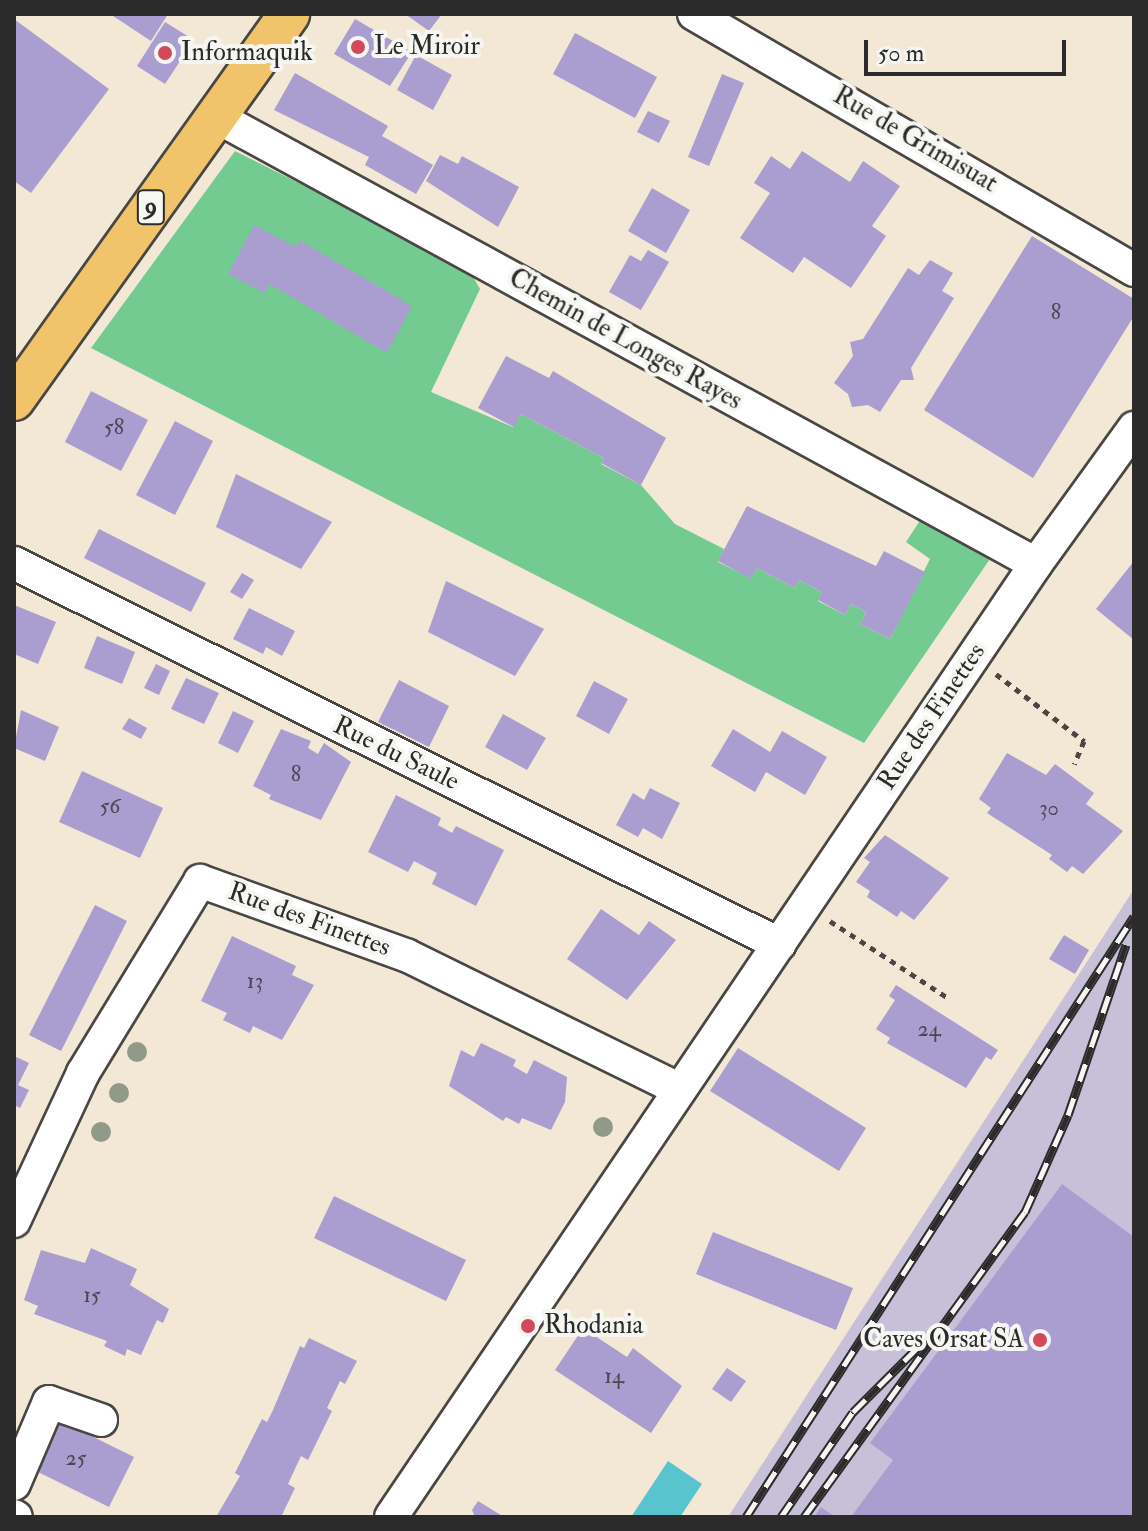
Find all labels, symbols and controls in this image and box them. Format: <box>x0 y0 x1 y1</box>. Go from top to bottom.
scale bar <box>868 24 1070 74</box>
place label: Le Miroir <box>374 31 480 63</box>
place label: Informaquik <box>181 37 313 69</box>
marker: Le Miroir <box>349 38 367 56</box>
text: 50 m <box>878 38 924 69</box>
marker: Informaquik <box>156 44 174 62</box>
street label: Rue de Grimisuat <box>827 80 1003 200</box>
road number: 9 <box>135 187 167 227</box>
street label: Chemin de Longes Rayes <box>503 263 747 417</box>
house number: 8 <box>1051 300 1061 326</box>
house number: 58 <box>104 415 124 441</box>
street label: Rue des Finettes <box>872 638 992 796</box>
street label: Rue du Saule <box>328 710 464 798</box>
house number: 8 <box>291 762 301 788</box>
house number: 56 <box>100 794 120 820</box>
house number: 30 <box>1039 796 1059 822</box>
street label: Rue des Finettes <box>224 876 394 964</box>
house number: 13 <box>247 969 263 995</box>
house number: 24 <box>917 1017 941 1043</box>
house number: 15 <box>83 1283 101 1309</box>
place label: Rhodania <box>544 1310 643 1342</box>
marker: Rhodania <box>519 1317 537 1335</box>
place label: Caves Orsat SA <box>863 1324 1024 1356</box>
marker: Caves Orsat SA <box>1031 1331 1049 1349</box>
house number: 14 <box>604 1364 624 1390</box>
house number: 25 <box>66 1446 86 1472</box>

